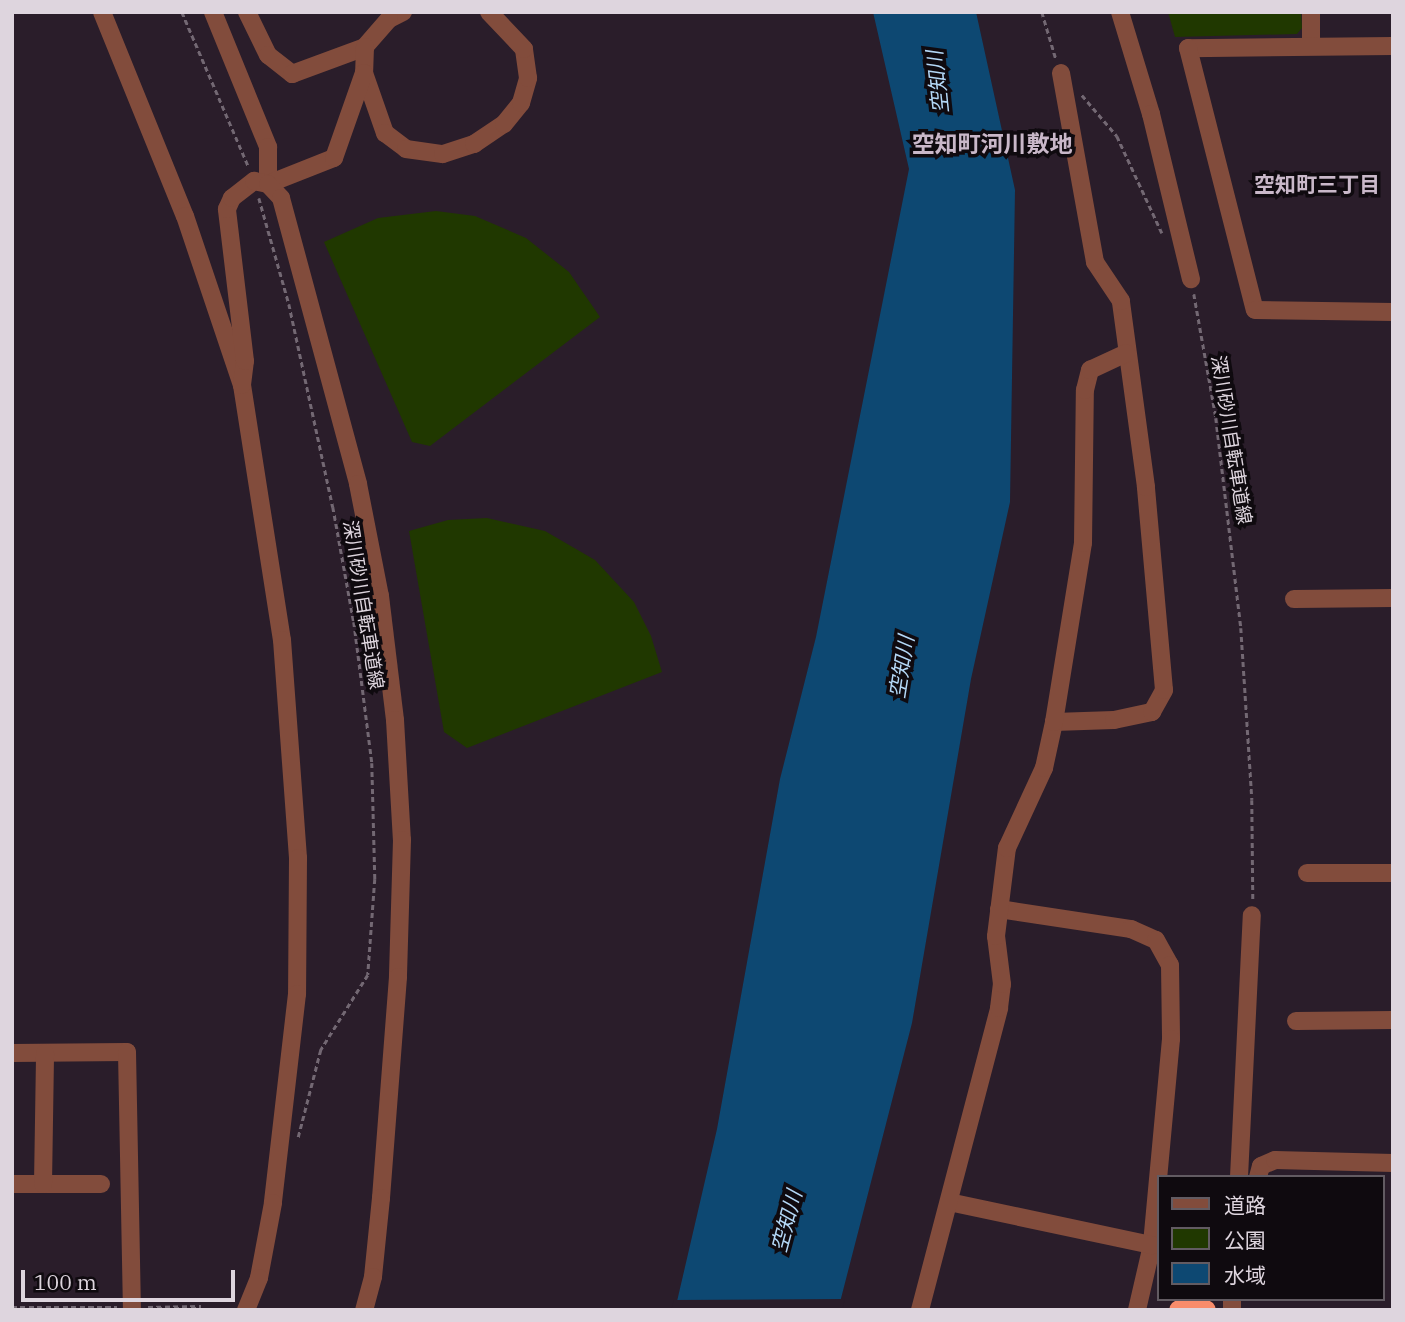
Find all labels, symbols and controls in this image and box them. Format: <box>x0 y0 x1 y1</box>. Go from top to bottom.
water label: 空知川 <box>921 49 953 115</box>
district label: 空知町河川敷地 <box>912 129 1072 157</box>
district label: 空知町三丁目 <box>1254 171 1380 197</box>
street label: 深川砂川自転車道線 <box>1206 354 1256 526</box>
street label: 深川砂川自転車道線 <box>338 519 388 691</box>
water label: 空知川 <box>884 634 918 700</box>
legend <box>1156 1175 1384 1301</box>
water label: 空知川 <box>766 1187 806 1255</box>
text: 道路 <box>1224 1191 1266 1219</box>
text: 公園 <box>1224 1226 1266 1254</box>
scale bar <box>24 1256 238 1300</box>
text: 水域 <box>1224 1261 1266 1289</box>
text: 100 m <box>34 1268 97 1296</box>

